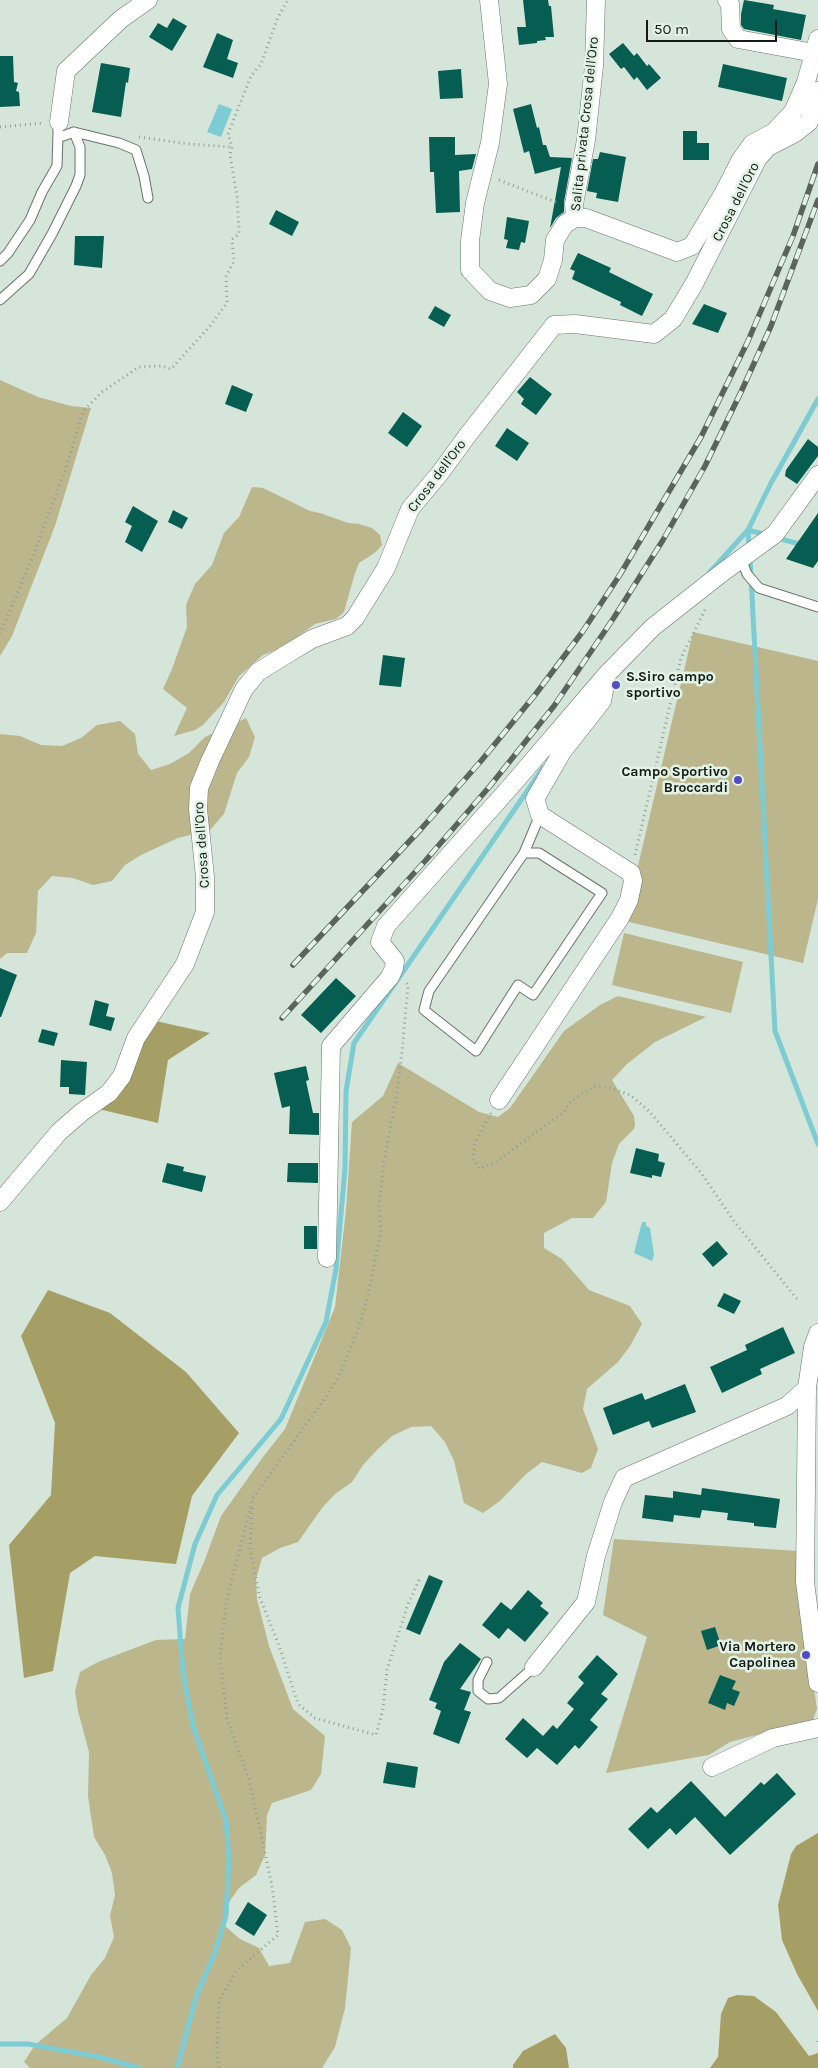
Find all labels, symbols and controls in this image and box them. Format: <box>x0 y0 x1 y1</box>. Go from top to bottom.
scale bar <box>648 10 779 42</box>
text: 50 m <box>654 20 689 38</box>
street label: Salita privata Crosa dell'Oro <box>567 36 603 212</box>
street label: Crosa dell'Oro <box>709 160 763 244</box>
street label: Crosa dell'Oro <box>404 436 470 516</box>
place label: S.Siro campo sportivo <box>626 669 714 702</box>
marker: S.Siro campo sportivo <box>610 679 622 691</box>
place label: Campo Sportivo Broccardi <box>621 764 728 796</box>
marker: Campo Sportivo Broccardi <box>732 774 744 786</box>
street label: Crosa dell'Oro <box>191 801 213 889</box>
place label: Via Mortero Capolinea <box>719 1639 796 1671</box>
marker: Via Mortero Capolinea <box>800 1649 812 1661</box>

